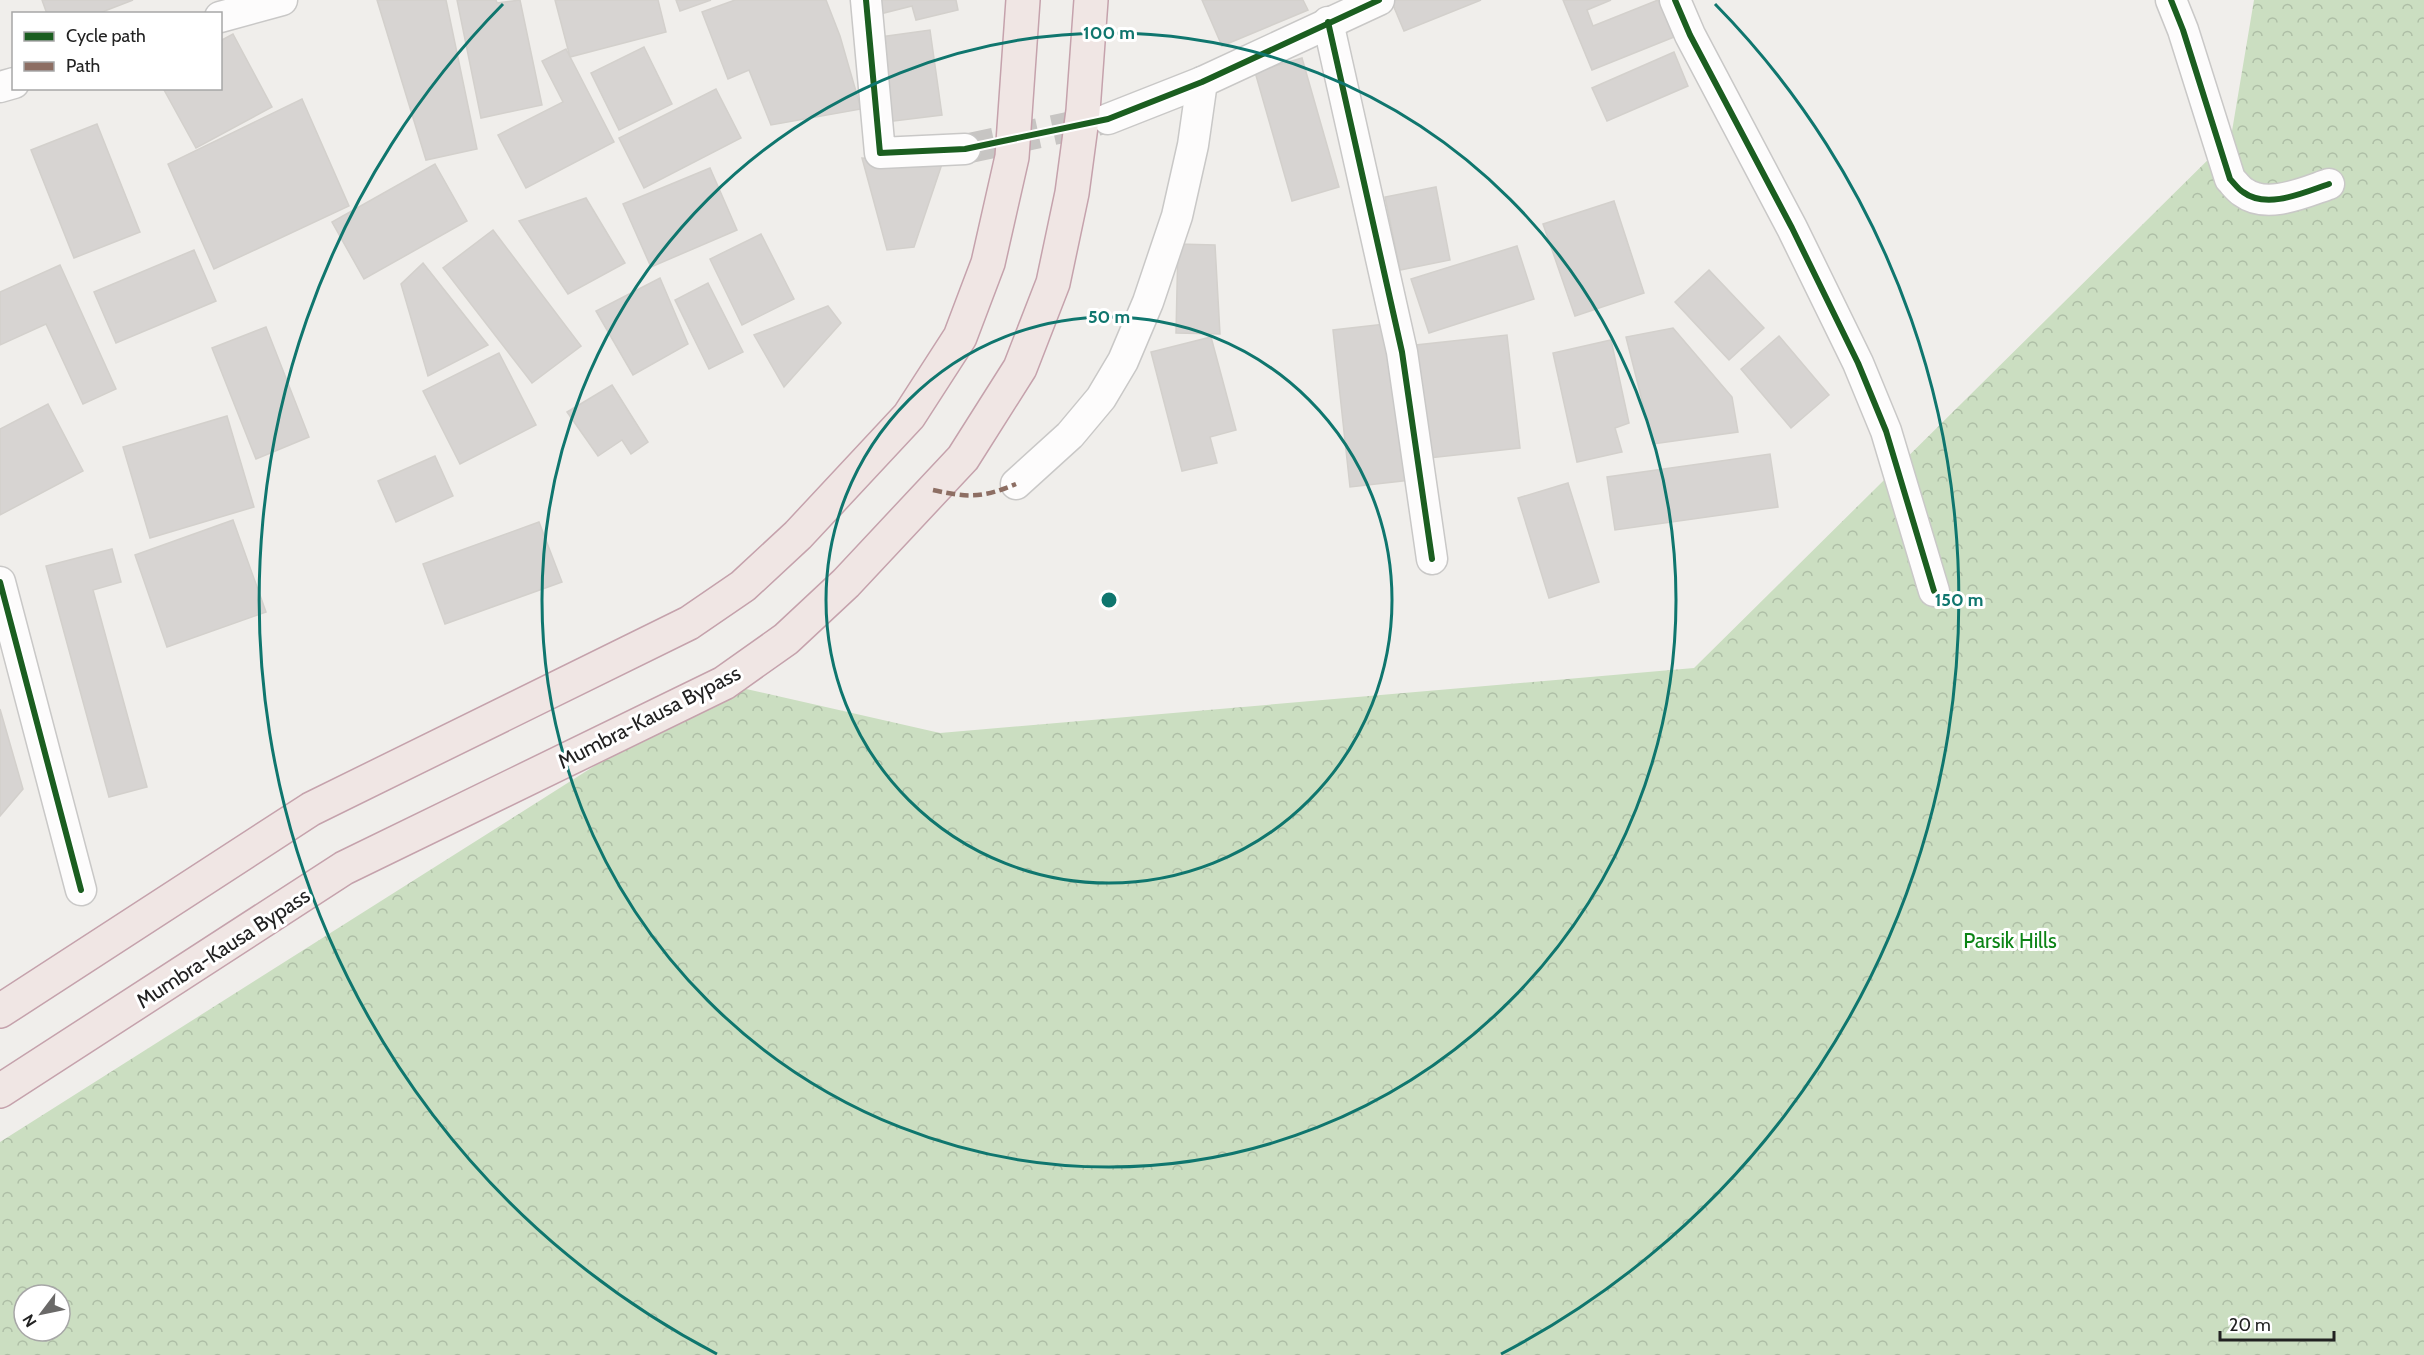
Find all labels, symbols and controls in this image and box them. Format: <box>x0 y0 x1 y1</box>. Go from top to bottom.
legend <box>12 12 222 90</box>
text: 100 m <box>1083 22 1135 44</box>
text: Cycle path <box>66 25 146 47</box>
text: Path <box>66 55 100 77</box>
text: 50 m <box>1088 306 1130 328</box>
text: 150 m <box>1935 589 1983 611</box>
centre of rings <box>1099 590 1119 610</box>
street label: Mumbra-Kausa Bypass <box>553 660 745 774</box>
street label: Mumbra-Kausa Bypass <box>132 882 315 1013</box>
park label: Parsik Hills <box>1963 928 2057 953</box>
north arrow <box>12 1283 72 1343</box>
scale bar <box>2220 1304 2334 1342</box>
text: N <box>19 1311 41 1331</box>
text: 20 m <box>2229 1314 2271 1336</box>

